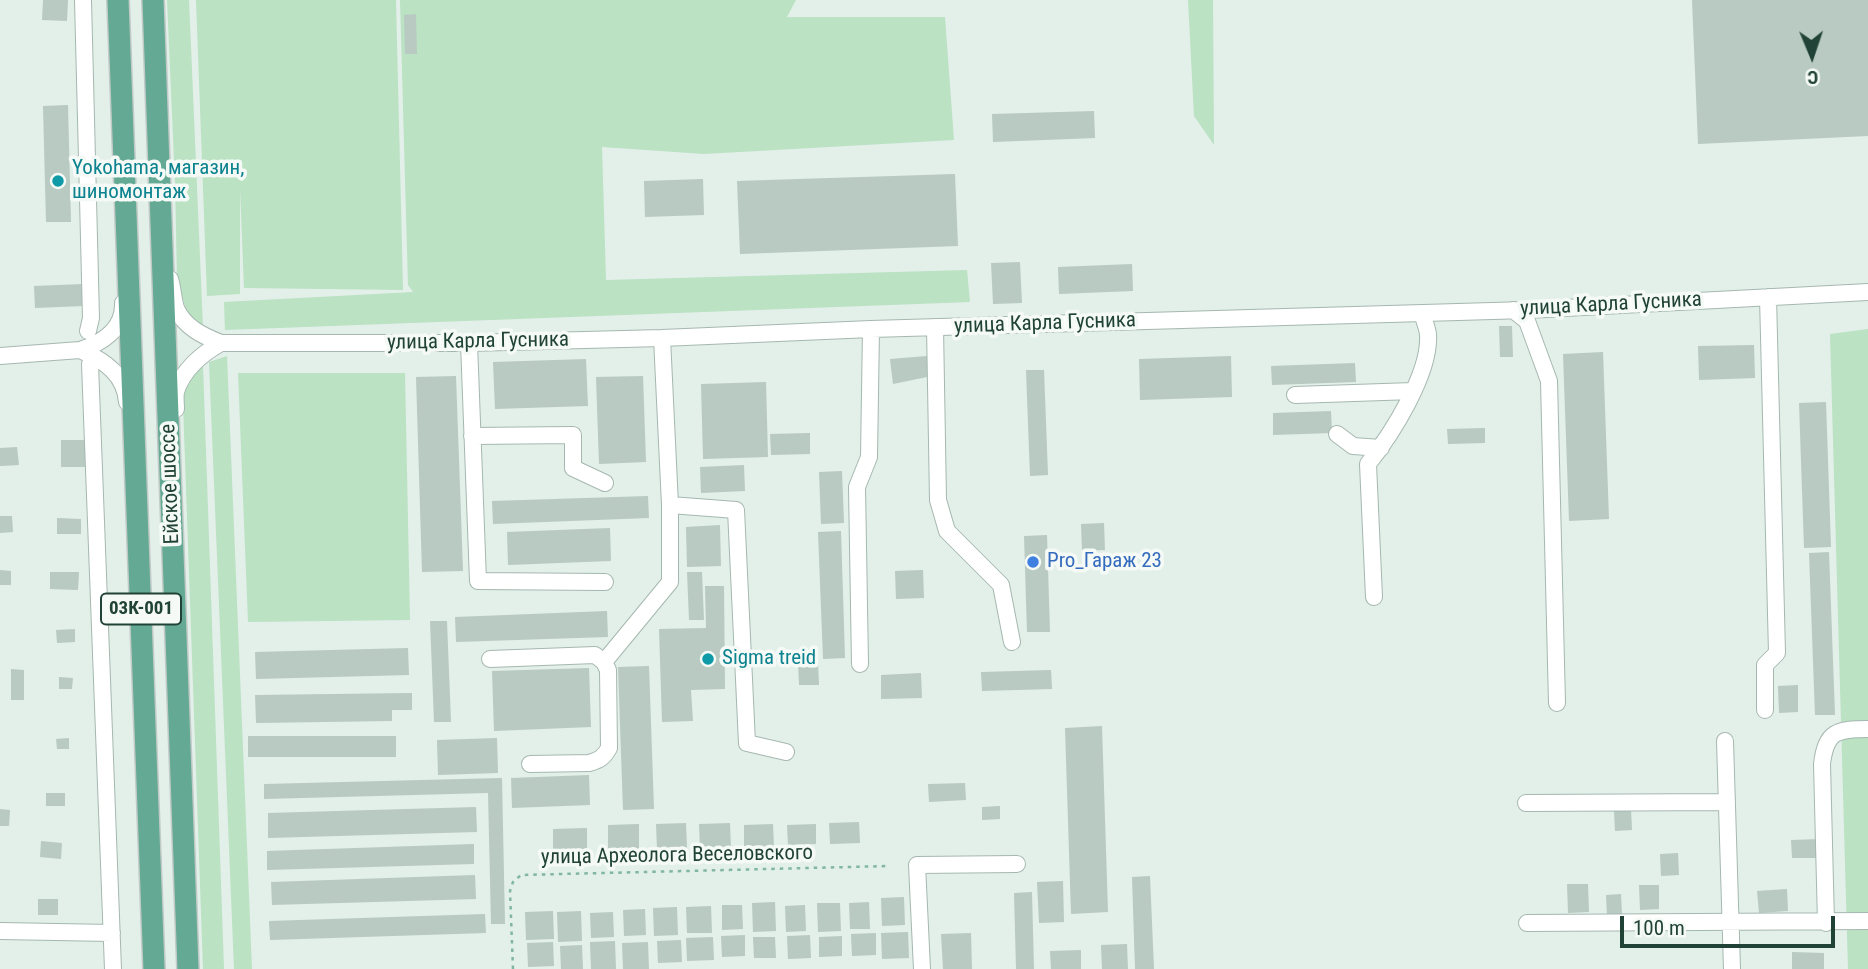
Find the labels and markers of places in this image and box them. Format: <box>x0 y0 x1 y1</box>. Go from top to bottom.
place label: Yokohama, магазин, шиномонтаж <box>72 156 244 206</box>
marker: Yokohama, магазин, шиномонтаж <box>50 173 66 189</box>
place label: Pro_Гараж 23 <box>1047 549 1162 575</box>
marker: Pro_Гараж 23 <box>1025 554 1041 570</box>
place label: Sigma treid <box>722 646 816 672</box>
marker: Sigma treid <box>700 651 716 667</box>

